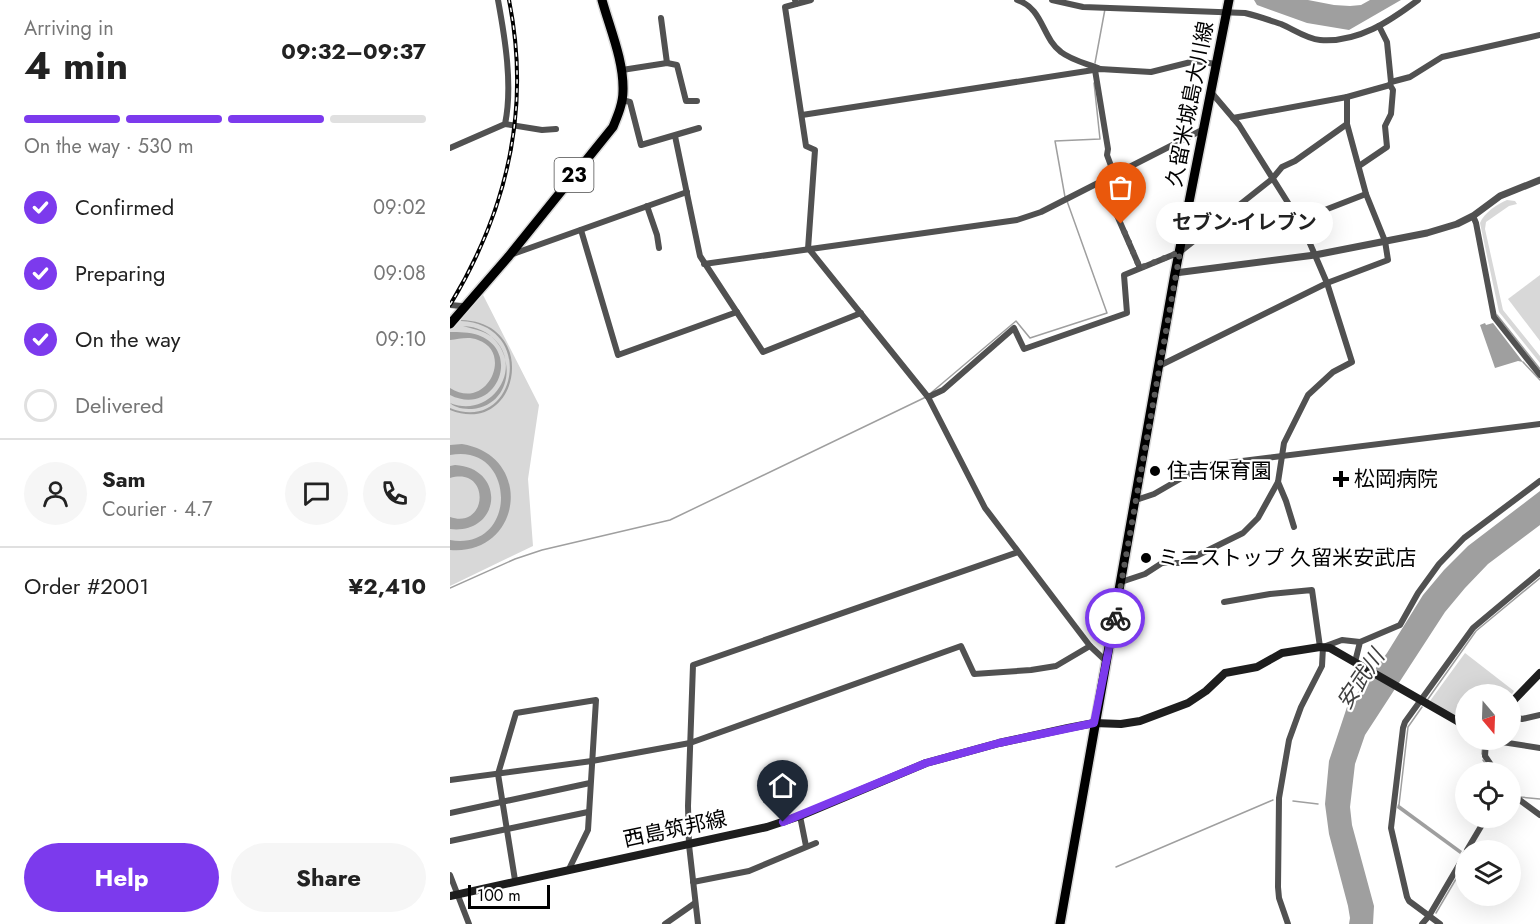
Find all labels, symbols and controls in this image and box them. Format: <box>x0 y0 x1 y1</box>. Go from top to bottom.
text: Arriving in <box>24 14 114 43</box>
street label: 久留米城島大川線 <box>1159 19 1221 189</box>
text: 09:32–09:37 <box>281 35 426 67</box>
text: 4 min <box>24 37 128 94</box>
text: On the way · 530 m <box>24 132 194 161</box>
road number: 23 <box>554 158 594 192</box>
pin <box>1095 162 1146 224</box>
icon: bag <box>1104 171 1137 204</box>
icon: check <box>24 191 57 224</box>
text: Confirmed <box>75 191 174 223</box>
text: 09:02 <box>373 193 426 222</box>
callout: セブン-イレブン <box>1157 203 1334 245</box>
text: セブン-イレブン <box>1172 208 1317 237</box>
icon: check <box>24 257 57 290</box>
text: Preparing <box>75 257 166 289</box>
text: 09:08 <box>374 259 426 288</box>
icon: check <box>24 323 57 356</box>
text: On the way <box>75 323 180 355</box>
text: 09:10 <box>375 325 426 354</box>
text: Delivered <box>75 389 164 421</box>
place label: 住吉保育園 <box>1167 456 1272 486</box>
button: person <box>24 462 87 525</box>
button: chat <box>285 462 348 525</box>
button: phone <box>363 462 426 525</box>
text: Sam <box>102 463 146 495</box>
marker: 住吉保育園 <box>1148 464 1162 478</box>
place label: 松岡病院 <box>1354 464 1438 494</box>
marker: 松岡病院 <box>1332 470 1350 488</box>
text: Courier · 4.7 <box>102 495 213 524</box>
place label: ミニストップ 久留米安武店 <box>1158 543 1416 573</box>
marker: ミニストップ 久留米安武店 <box>1139 551 1153 565</box>
text: Order #2001 <box>24 570 149 602</box>
text: ¥2,410 <box>349 570 426 602</box>
courier <box>1085 588 1145 648</box>
icon: bike <box>1099 602 1132 635</box>
water label: 安武川 <box>1328 641 1393 715</box>
north arrow <box>1455 684 1521 750</box>
map controls <box>1455 684 1521 906</box>
pin <box>757 760 808 822</box>
button: locate <box>1455 762 1521 828</box>
icon: home <box>766 769 799 802</box>
street label: 西島筑邦線 <box>621 803 729 855</box>
button: layers <box>1455 840 1521 906</box>
button: Help <box>24 843 219 912</box>
button: Share <box>231 843 426 912</box>
scale bar <box>468 882 550 910</box>
text: 100 m <box>477 884 521 907</box>

